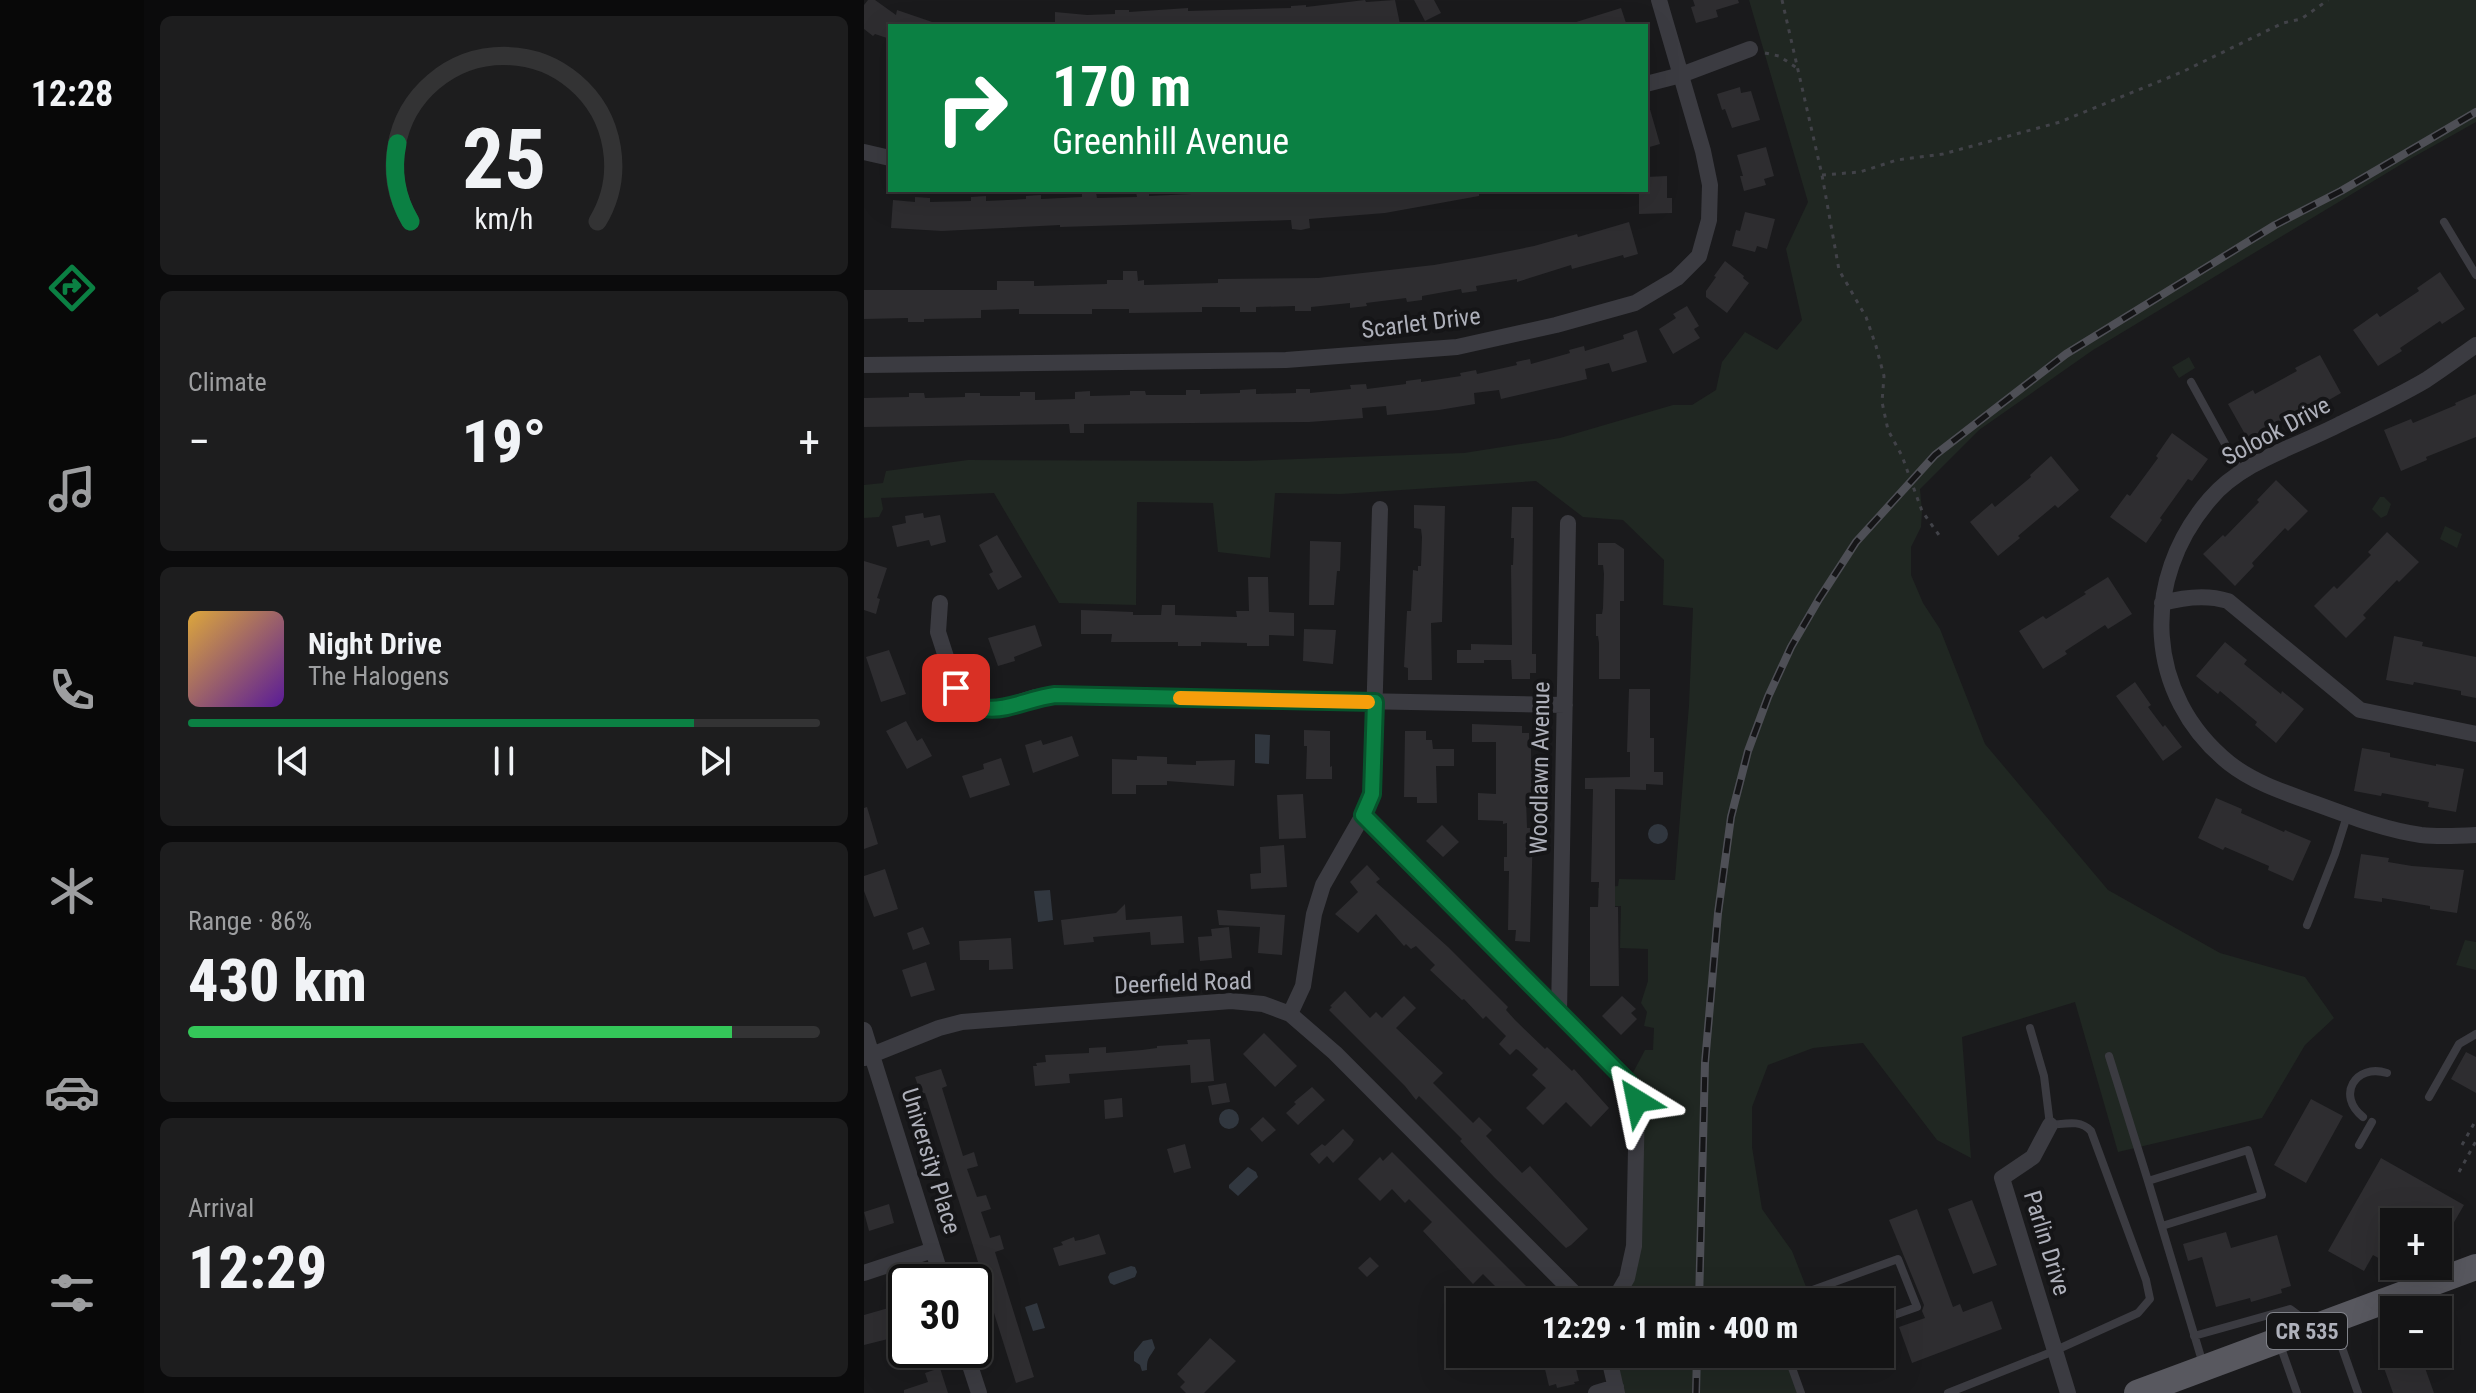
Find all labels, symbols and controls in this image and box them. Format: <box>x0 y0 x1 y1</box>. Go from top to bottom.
text: 170 m <box>1052 54 1191 120</box>
icon: right <box>920 56 1024 160</box>
text: 12:28 <box>31 73 113 115</box>
text: 25 <box>462 110 546 207</box>
text: Greenhill Avenue <box>1052 121 1289 163</box>
text: km/h <box>475 202 533 236</box>
icon: directions <box>44 260 100 316</box>
street label: Scarlet Drive <box>1360 302 1482 344</box>
text: Climate <box>188 367 267 397</box>
street label: Solook Drive <box>2217 391 2335 471</box>
text: 19° <box>462 406 546 477</box>
text: − <box>188 416 210 468</box>
text: + <box>798 416 820 468</box>
icon: music <box>44 461 100 517</box>
text: Night Drive <box>308 626 442 661</box>
pin <box>922 654 990 722</box>
text: The Halogens <box>308 661 449 691</box>
icon: phone <box>44 662 100 718</box>
icon: arrive <box>934 666 978 710</box>
street label: Woodlawn Avenue <box>1524 681 1556 855</box>
icon: previous <box>271 739 315 783</box>
icon: pause <box>482 739 526 783</box>
icon: next <box>693 739 737 783</box>
icon: climate <box>44 863 100 919</box>
text: Range · 86% <box>188 906 312 936</box>
text: 430 km <box>188 945 367 1016</box>
street label: Deerfield Road <box>1114 967 1252 999</box>
position arrow <box>1595 1059 1679 1143</box>
icon: car <box>44 1064 100 1120</box>
street label: University Place <box>896 1085 966 1237</box>
street label: Parlin Drive <box>2018 1187 2076 1299</box>
text: Arrival <box>188 1193 254 1223</box>
map controls <box>2380 1208 2452 1368</box>
button: + <box>2380 1208 2452 1280</box>
text: 12:29 <box>188 1232 327 1303</box>
speed limit sign: 30 <box>888 1264 992 1368</box>
icon: filters <box>44 1265 100 1321</box>
button: − <box>2380 1296 2452 1368</box>
text: 12:29 · 1 min · 400 m <box>1542 1310 1798 1345</box>
road number: CR 535 <box>2267 1313 2347 1349</box>

